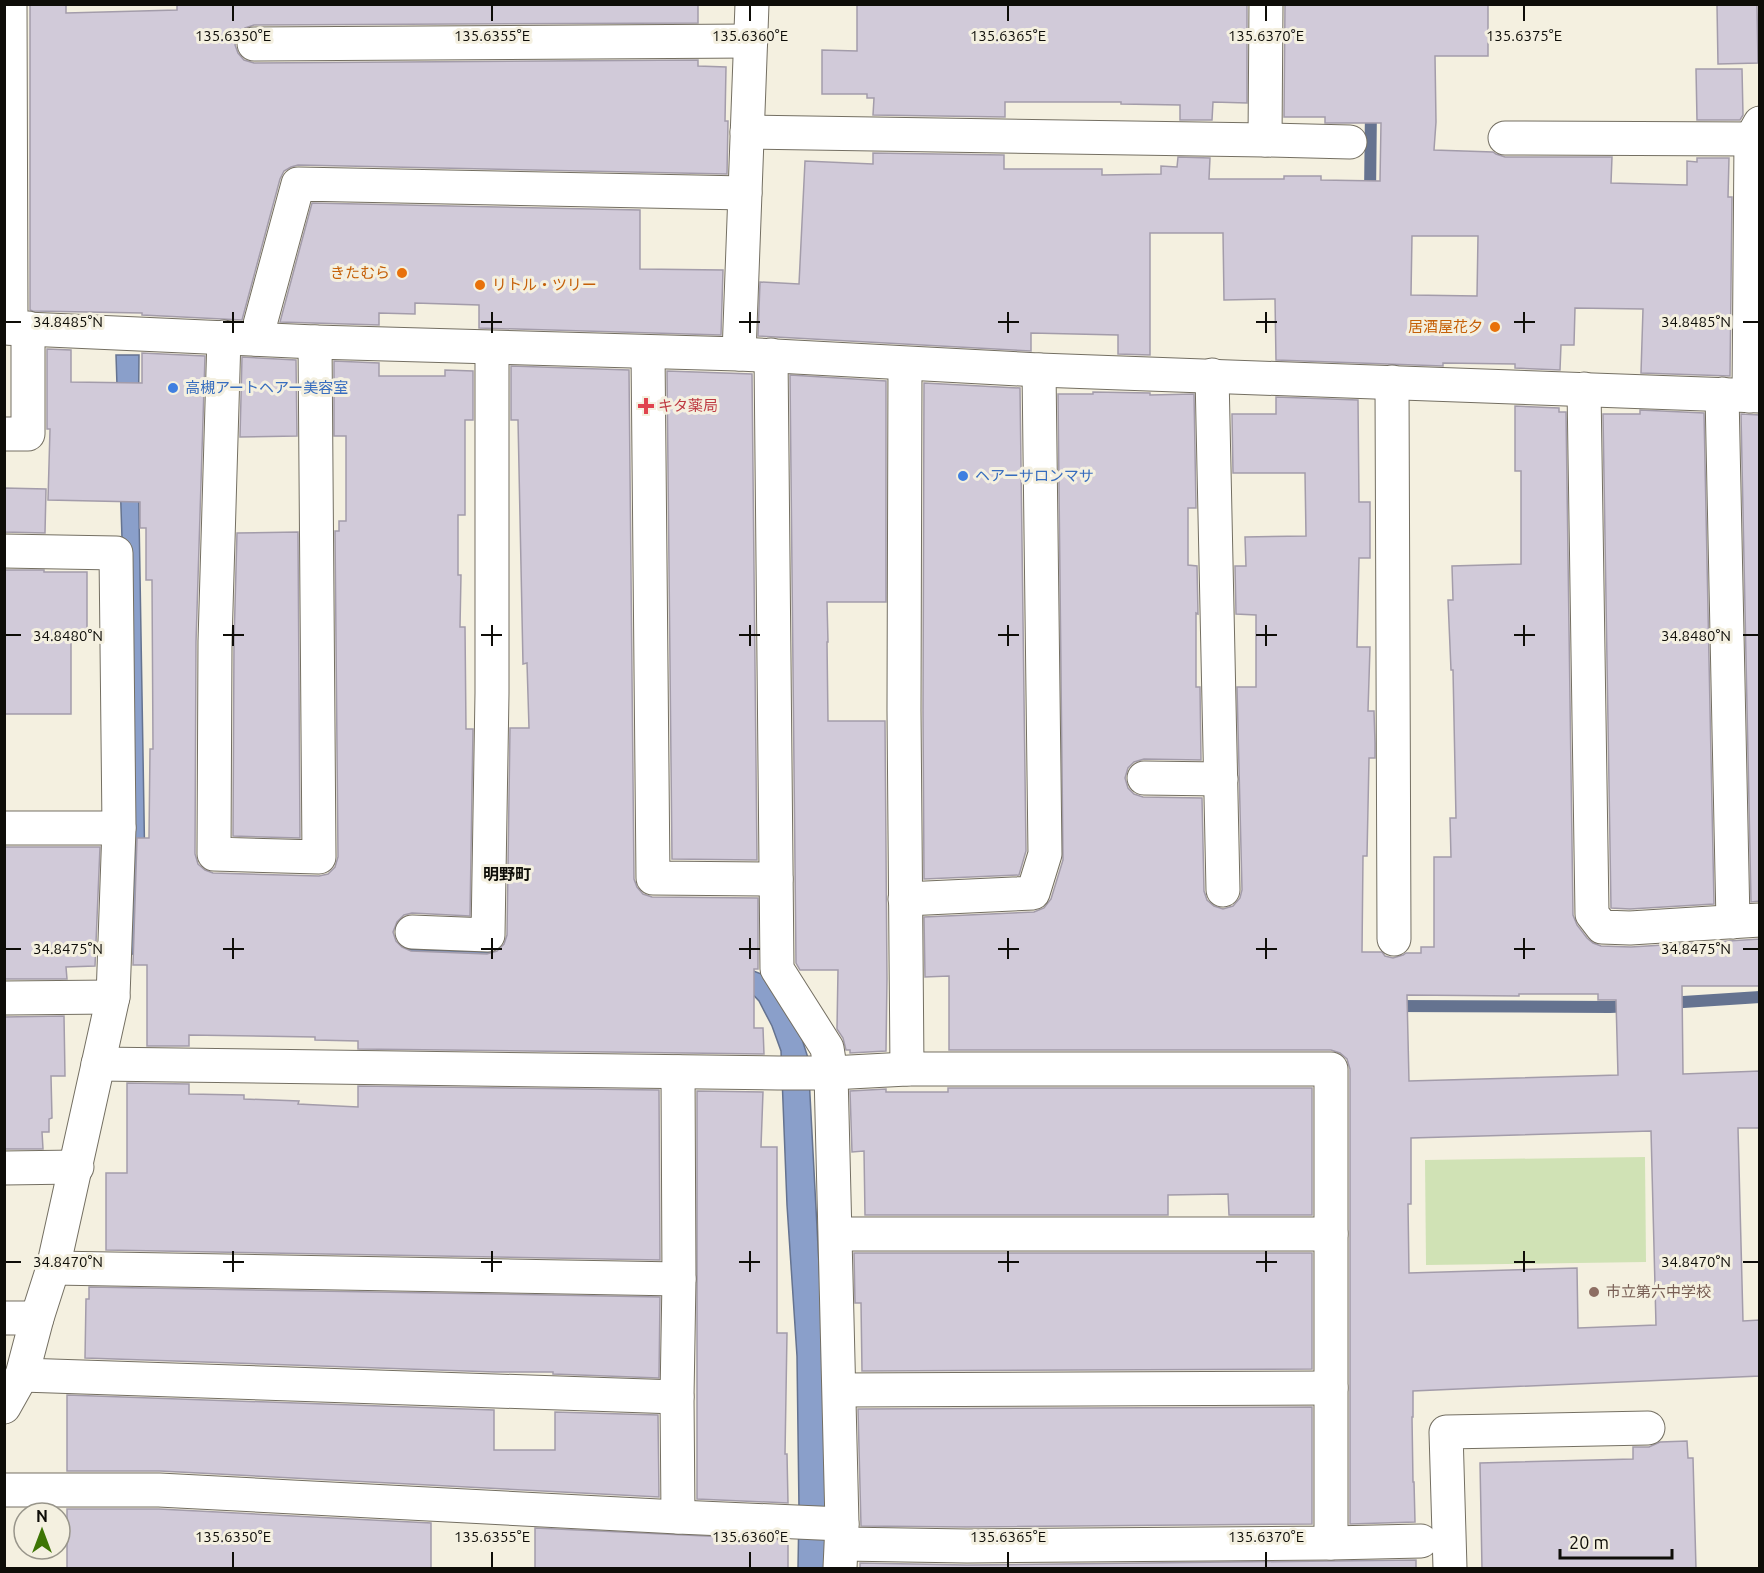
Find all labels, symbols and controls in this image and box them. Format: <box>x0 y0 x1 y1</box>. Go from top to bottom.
text: 135.6350°E <box>195 27 271 44</box>
text: 135.6355°E <box>454 27 530 44</box>
text: 135.6360°E <box>712 27 788 44</box>
text: 135.6365°E <box>970 27 1046 44</box>
text: 135.6370°E <box>1228 27 1304 44</box>
text: 135.6375°E <box>1486 27 1562 44</box>
place label: きたむら <box>330 264 390 281</box>
marker: きたむら <box>395 266 409 280</box>
place label: リトル・ツリー <box>492 276 597 293</box>
marker: リトル・ツリー <box>473 278 487 292</box>
text: 34.8485°N <box>33 313 103 330</box>
text: 34.8485°N <box>1661 313 1731 330</box>
place label: 居酒屋花夕 <box>1408 318 1483 335</box>
marker: 居酒屋花夕 <box>1488 320 1502 334</box>
place label: 高槻アートヘアー美容室 <box>185 379 348 396</box>
marker: 高槻アートヘアー美容室 <box>166 381 180 395</box>
place label: キタ薬局 <box>658 397 718 414</box>
marker: キタ薬局 <box>639 399 653 413</box>
place label: ヘアーサロンマサ <box>975 467 1094 484</box>
marker: ヘアーサロンマサ <box>956 469 970 483</box>
text: 34.8480°N <box>33 627 103 644</box>
text: 34.8480°N <box>1661 627 1731 644</box>
district label: 明野町 <box>483 865 531 883</box>
text: 34.8475°N <box>33 940 103 957</box>
text: 34.8475°N <box>1661 940 1731 957</box>
text: 34.8470°N <box>33 1253 103 1270</box>
text: 34.8470°N <box>1661 1253 1731 1270</box>
place label: 市立第六中学校 <box>1606 1283 1711 1300</box>
marker: 市立第六中学校 <box>1587 1285 1601 1299</box>
north arrow <box>12 1501 72 1561</box>
text: N <box>36 1507 48 1525</box>
scale bar <box>1560 1522 1672 1560</box>
text: 135.6350°E <box>195 1528 271 1545</box>
text: 135.6355°E <box>454 1528 530 1545</box>
text: 135.6360°E <box>712 1528 788 1545</box>
text: 135.6365°E <box>970 1528 1046 1545</box>
text: 135.6370°E <box>1228 1528 1304 1545</box>
text: 20 m <box>1569 1532 1609 1552</box>

